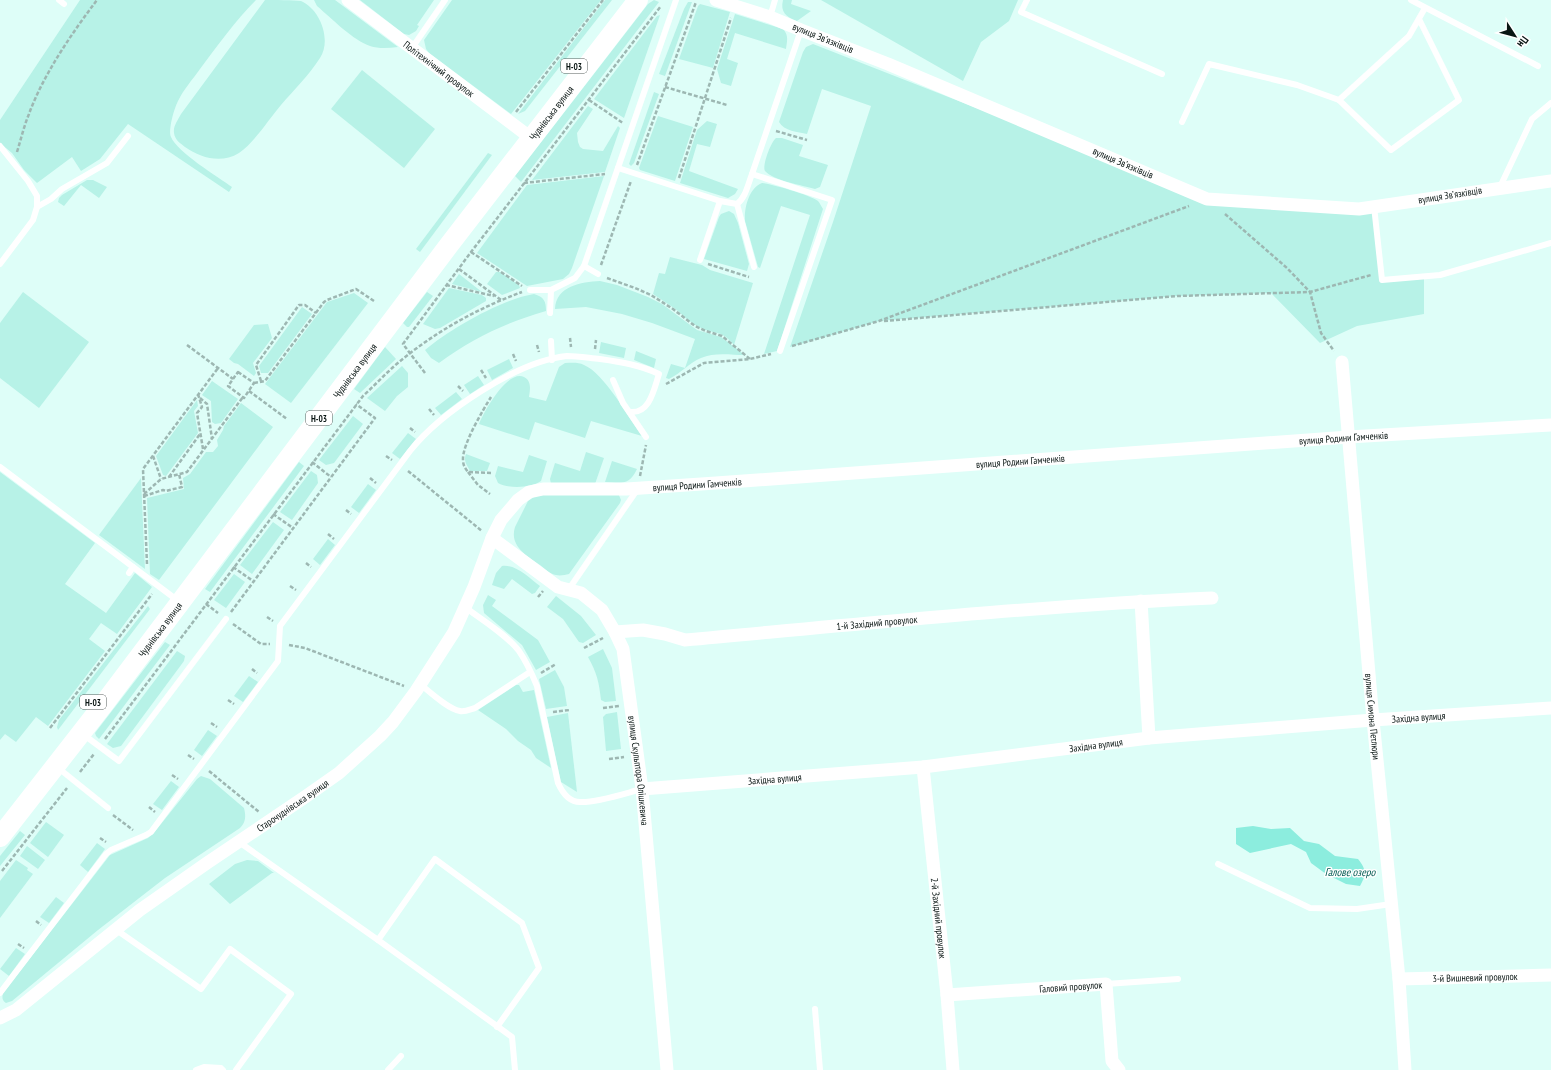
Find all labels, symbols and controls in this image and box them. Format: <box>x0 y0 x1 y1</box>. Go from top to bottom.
north arrow <box>1495 16 1535 56</box>
street label: вулиця Звʼязківців <box>791 20 855 56</box>
text: Пн <box>1514 33 1532 50</box>
street label: Політехнічний провулок <box>401 38 477 100</box>
road number: Н-03 <box>561 59 587 73</box>
street label: Чуднівська вулиця <box>526 83 576 143</box>
street label: вулиця Звʼязківців <box>1091 144 1155 182</box>
street label: вулиця Звʼязківців <box>1417 184 1483 206</box>
street label: Чуднівська вулиця <box>330 340 379 400</box>
road number: Н-03 <box>306 411 332 425</box>
street label: вулиця Родини Гамченків <box>1299 428 1388 447</box>
street label: вулиця Родини Гамченків <box>975 451 1065 471</box>
street label: вулиця Родини Гамченків <box>652 475 742 494</box>
street label: Чуднівська вулиця <box>135 599 185 659</box>
street label: 1-й Західний провулок <box>836 612 918 632</box>
street label: вулиця Симона Петлюри <box>1362 673 1383 760</box>
road number: Н-03 <box>80 695 106 709</box>
street label: Західна вулиця <box>1391 709 1446 725</box>
street label: вулиця Скульптора Олішкевича <box>626 715 652 826</box>
street label: Західна вулиця <box>1068 735 1123 755</box>
street label: Західна вулиця <box>747 770 802 787</box>
street label: Старочуднівська вулиця <box>254 776 331 834</box>
water label: Галове озеро <box>1325 865 1377 879</box>
street label: 2-й Західний провулок <box>928 877 950 959</box>
street label: 3-й Вишневий провулок <box>1432 969 1518 985</box>
street label: Галовий провулок <box>1039 978 1103 995</box>

